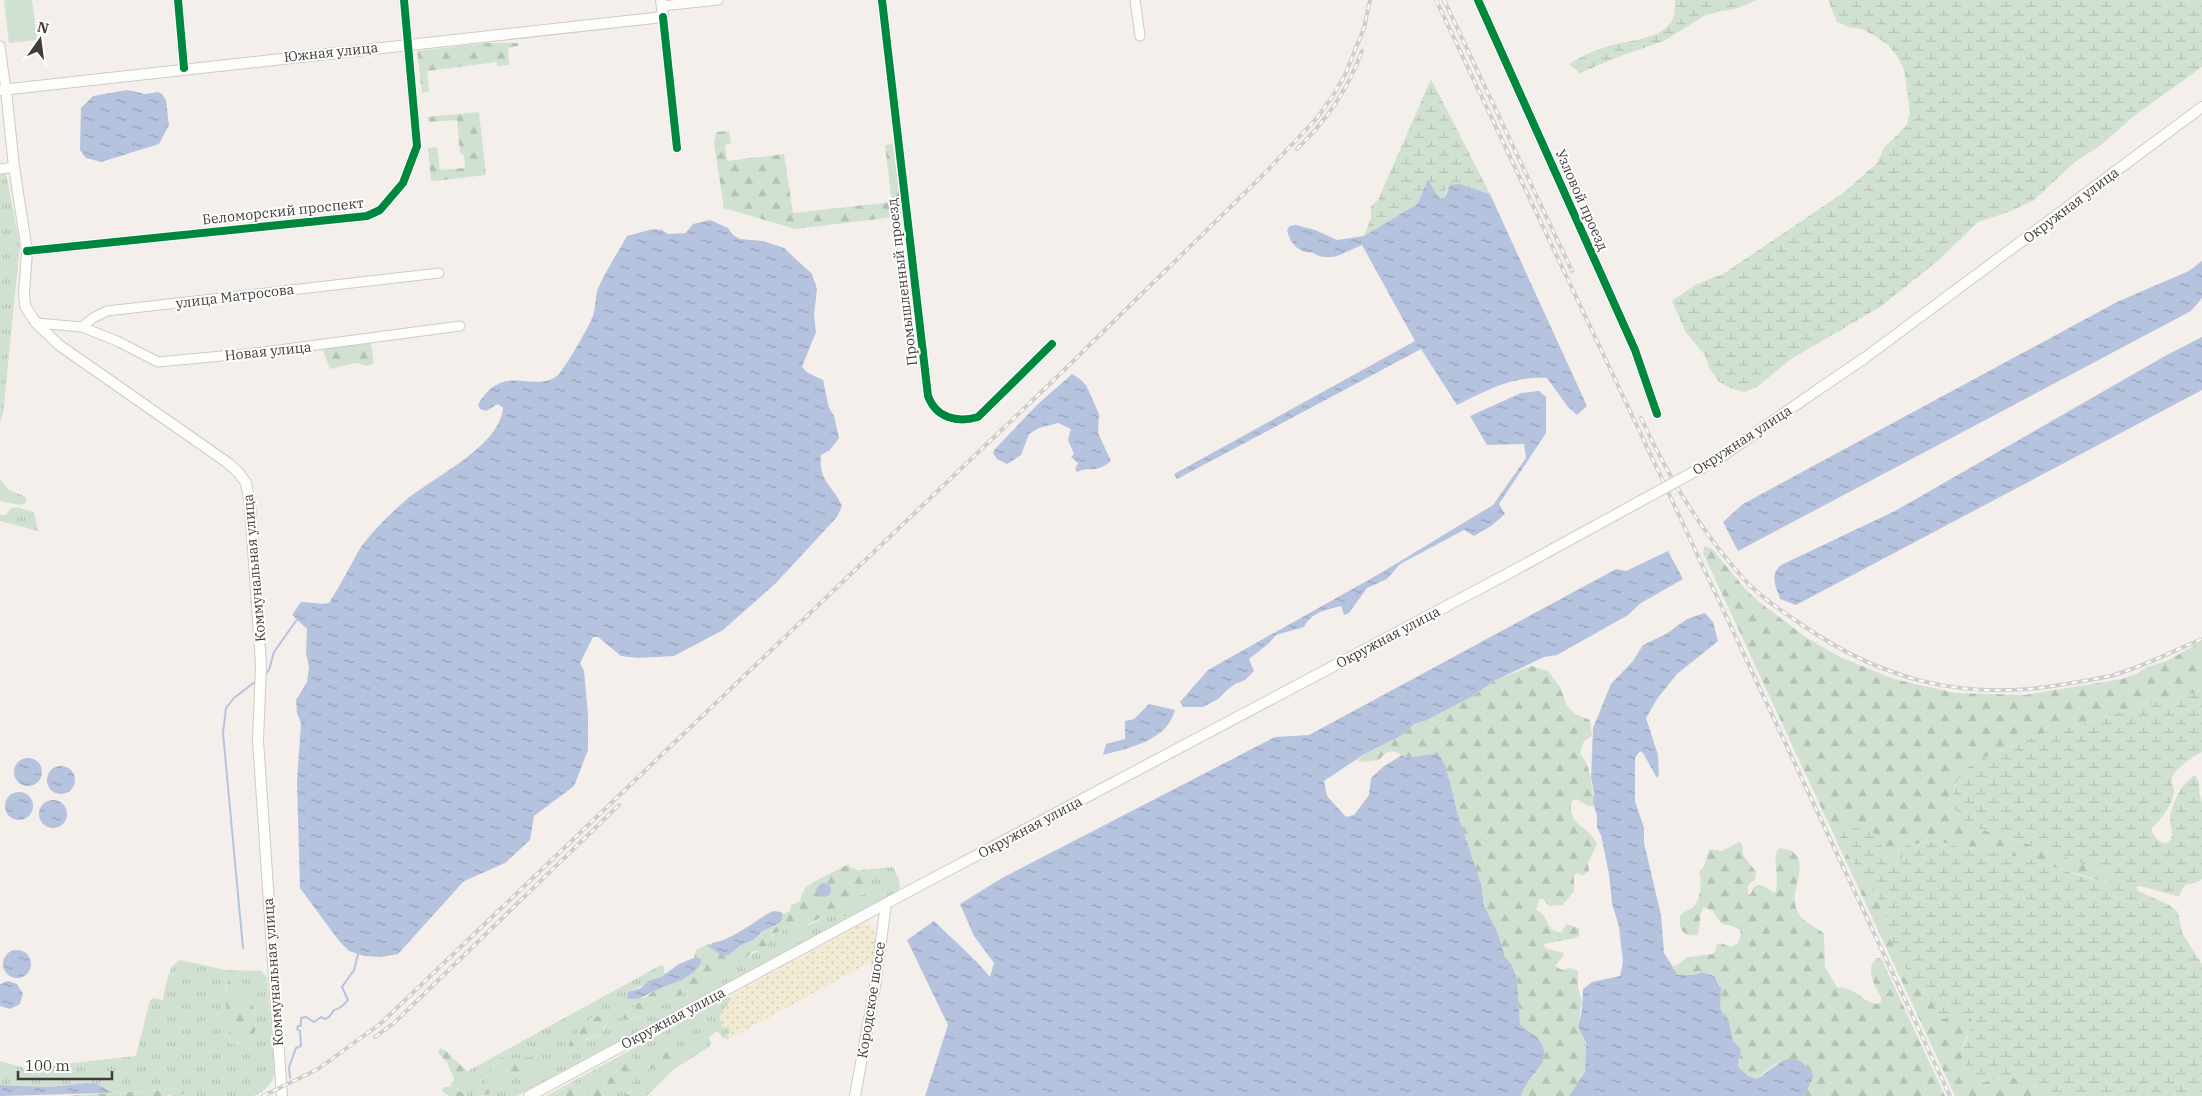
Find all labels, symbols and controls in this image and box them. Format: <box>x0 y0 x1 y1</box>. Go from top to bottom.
north arrow <box>15 15 65 65</box>
text: N <box>36 17 51 37</box>
street label: Южная улица <box>283 38 379 66</box>
street label: Узловой проезд <box>1552 147 1613 254</box>
street label: Окружная улица <box>2020 163 2123 247</box>
street label: Беломорский проспект <box>201 194 365 228</box>
street label: Промышленный проезд <box>883 197 921 367</box>
street label: улица Матросова <box>175 280 296 312</box>
street label: Новая улица <box>224 337 313 365</box>
street label: Окружная улица <box>1689 401 1795 479</box>
street label: Коммунальная улица <box>239 493 269 643</box>
street label: Окружная улица <box>1333 602 1443 672</box>
street label: Окружная улица <box>975 792 1085 862</box>
street label: Коммунальная улица <box>259 897 287 1047</box>
street label: Кородское шоссе <box>853 940 889 1060</box>
street label: Окружная улица <box>618 983 728 1053</box>
scale bar <box>18 1048 111 1080</box>
text: 100 m <box>25 1056 70 1075</box>

